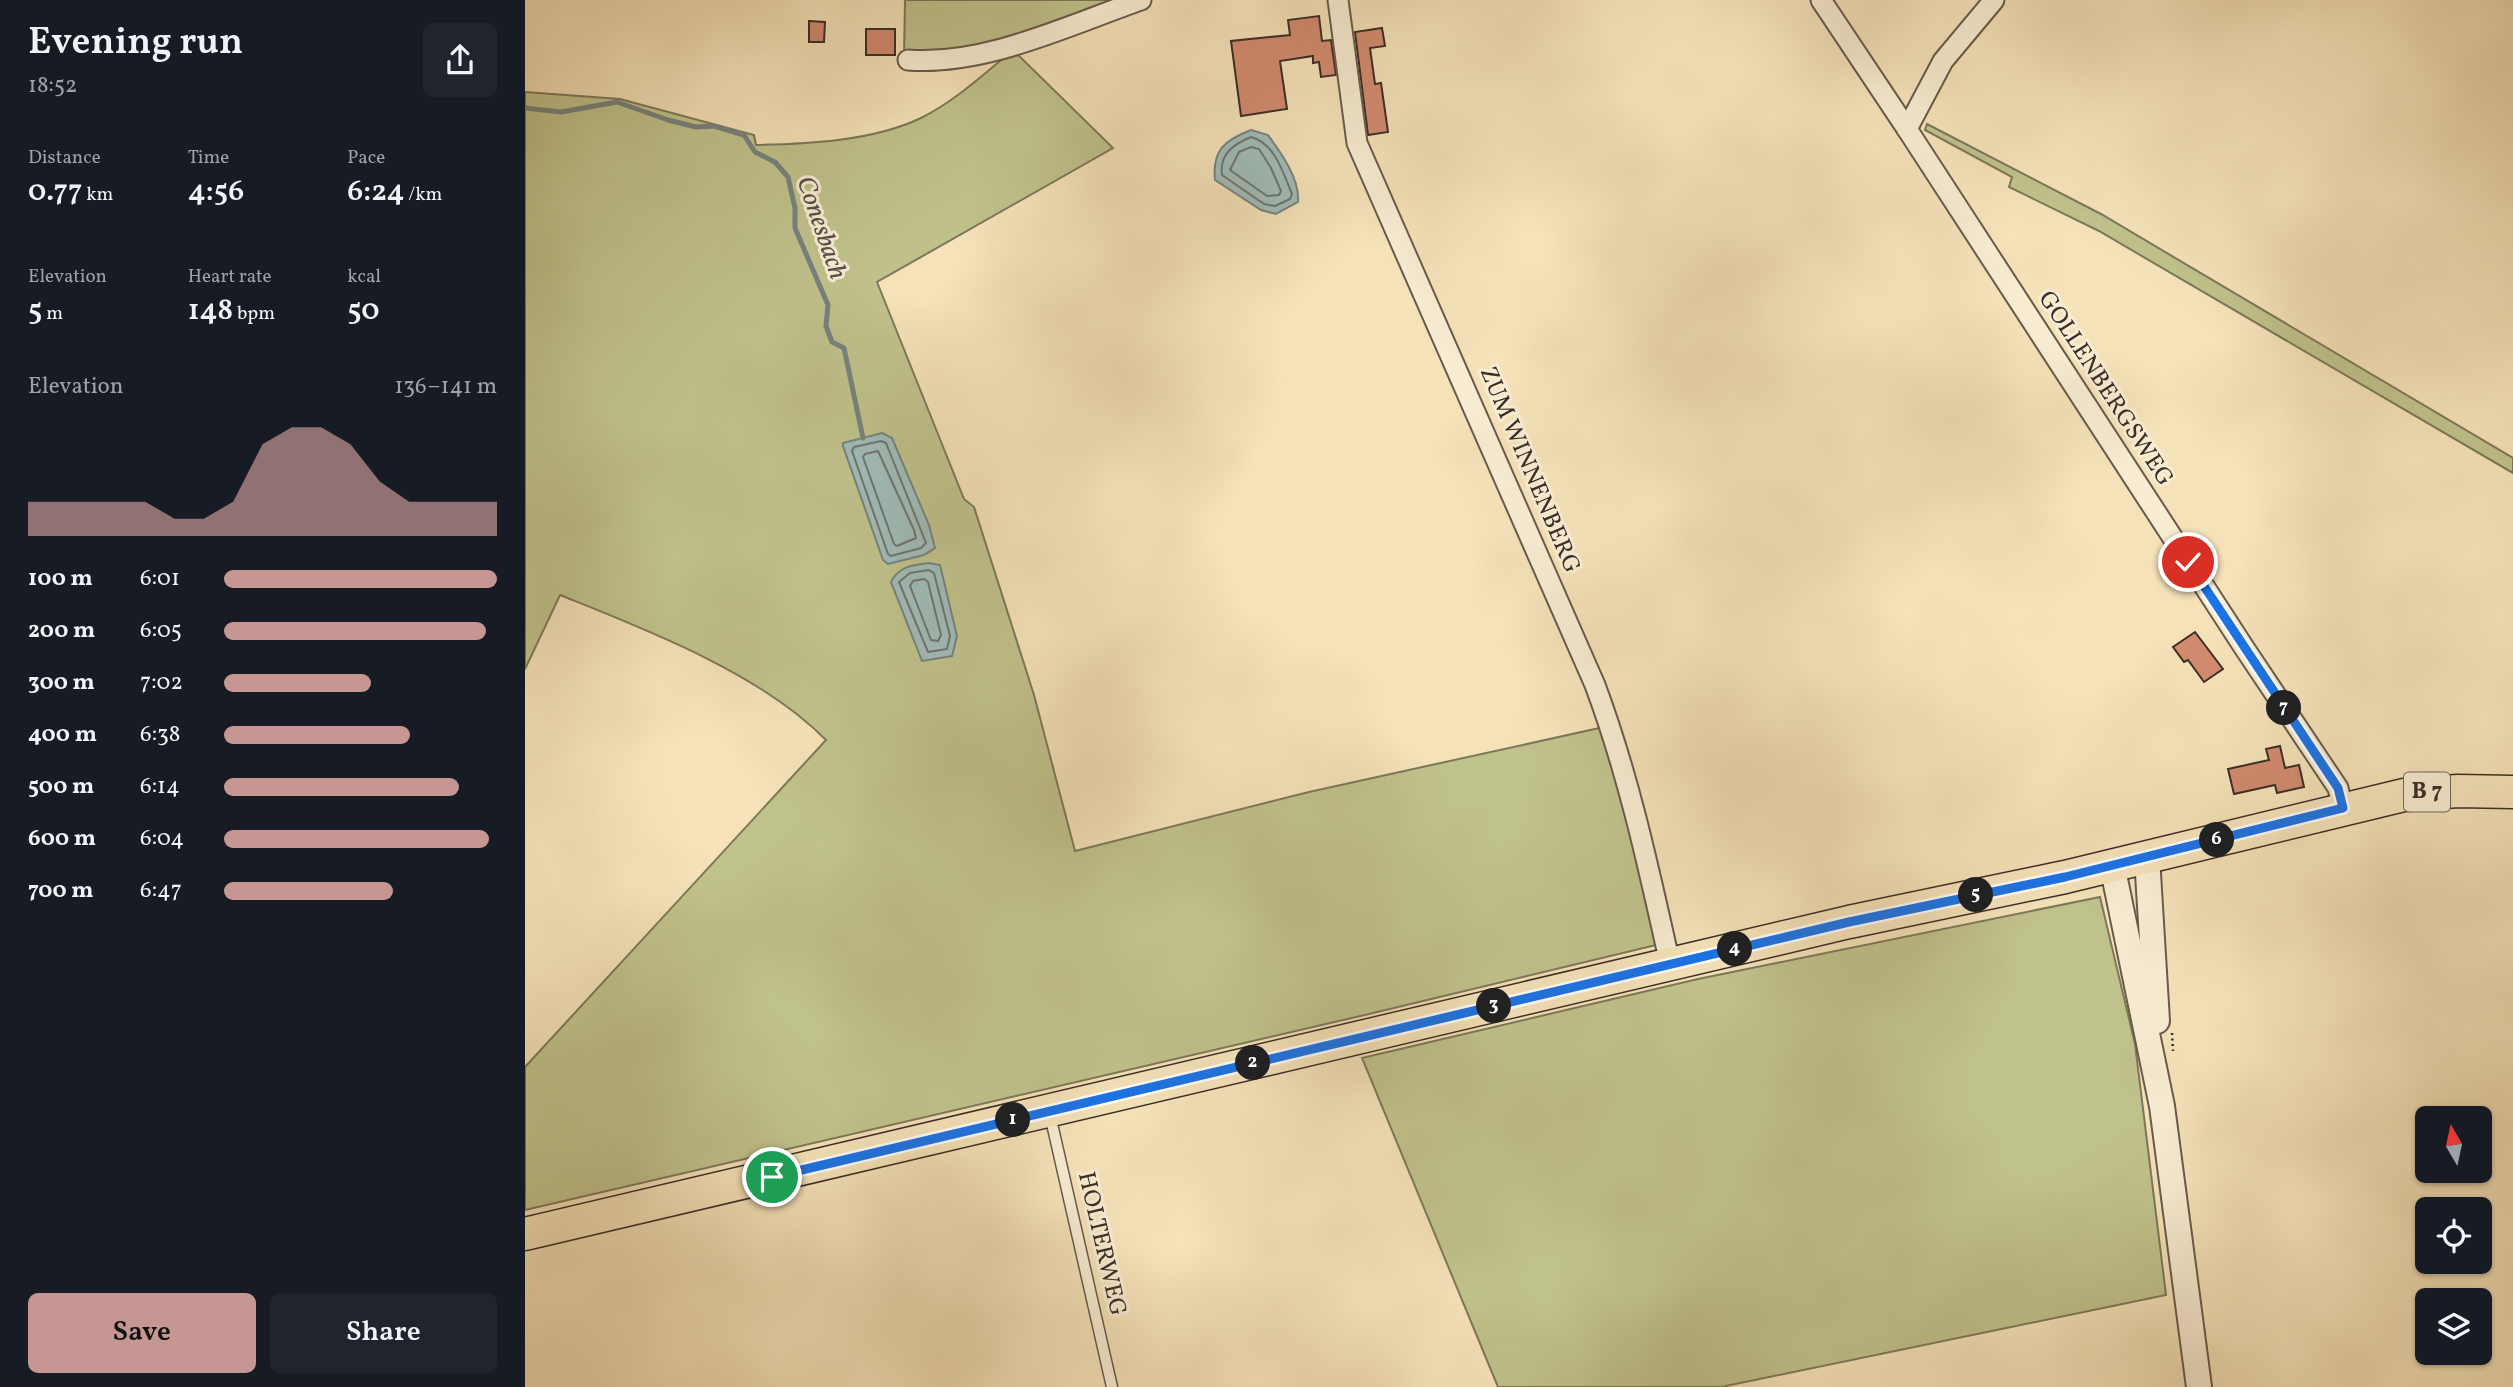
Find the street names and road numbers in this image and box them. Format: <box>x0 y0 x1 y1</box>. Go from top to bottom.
street label: GOLLENBERGSWEG <box>2029 285 2181 493</box>
street label: ZUM WINNENBERG <box>1470 361 1588 579</box>
road number: B 7 <box>2404 772 2450 812</box>
street label: HOLTERWEG <box>1068 1169 1134 1319</box>

